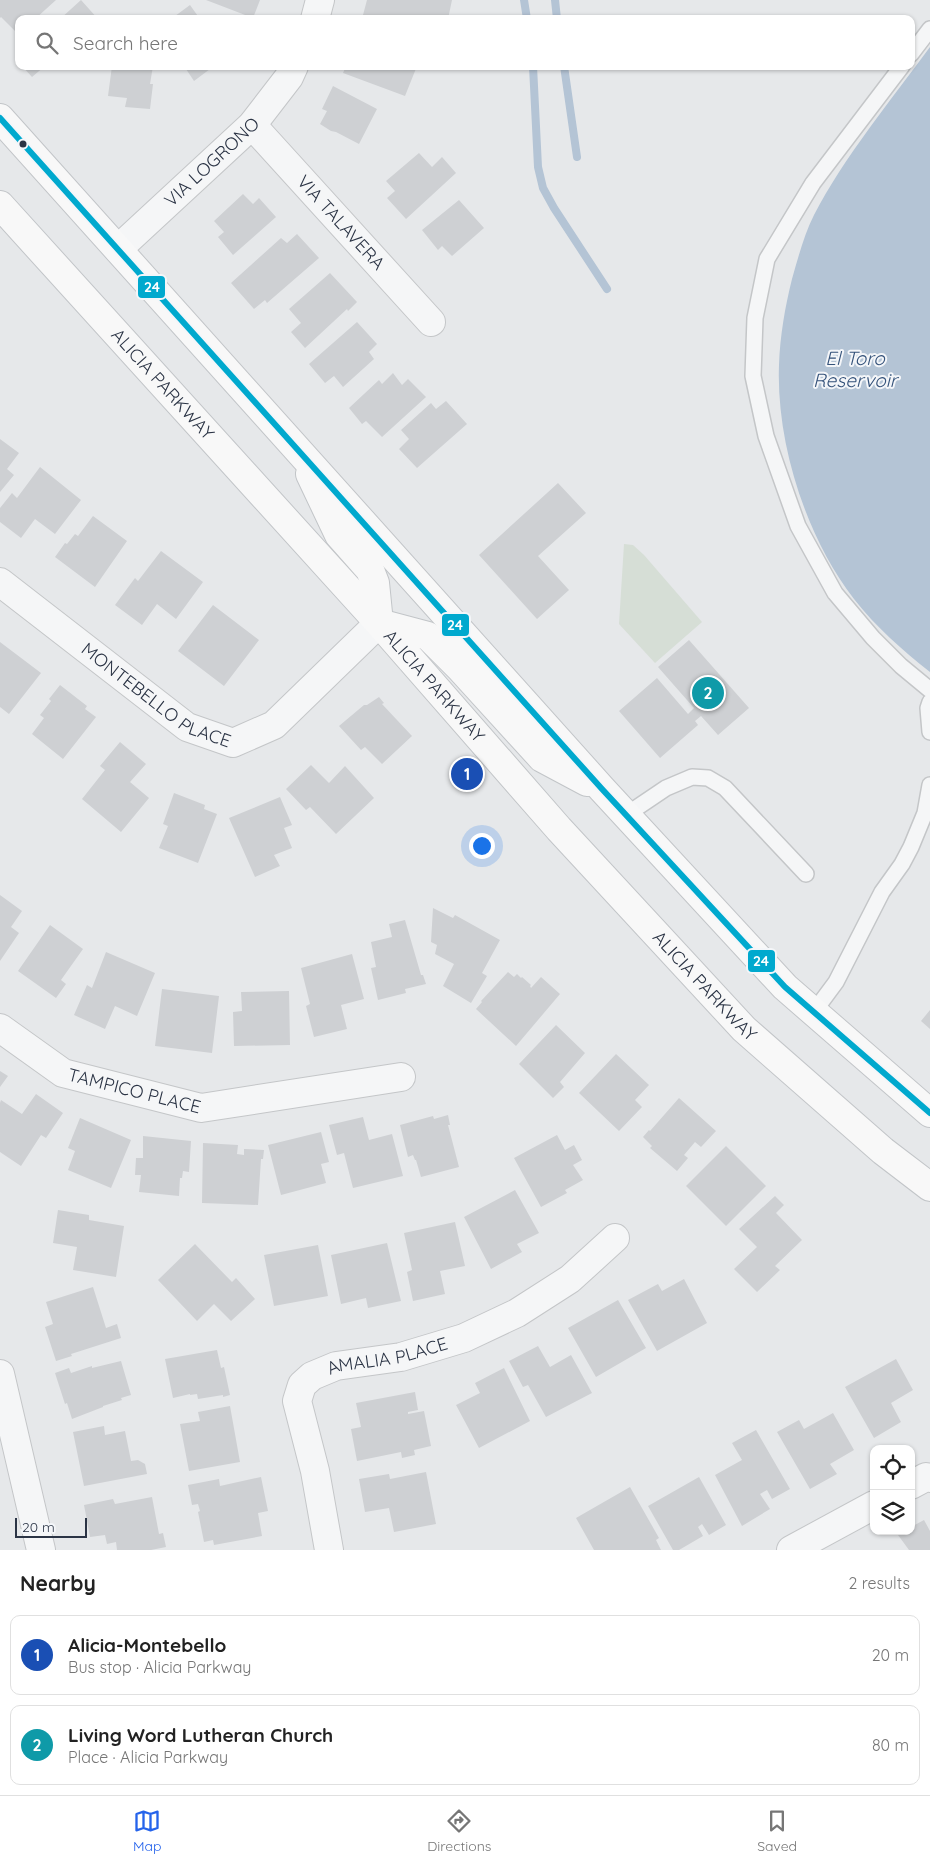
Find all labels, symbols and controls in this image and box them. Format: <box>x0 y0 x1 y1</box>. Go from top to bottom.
search box <box>15 15 915 70</box>
icon: search <box>33 29 61 57</box>
text: Search here <box>73 31 178 55</box>
street label: VIA LOGRONO <box>159 112 264 211</box>
unlabelled marker <box>18 139 28 149</box>
street label: VIA TALAVERA <box>292 170 390 275</box>
line badge: 24 <box>137 275 166 299</box>
text: 24 <box>144 278 160 296</box>
street label: ALICIA PARKWAY <box>107 324 219 444</box>
water label: El Toro Reservoir <box>813 346 900 392</box>
line badge: 24 <box>441 613 470 637</box>
text: 24 <box>447 616 463 634</box>
street label: ALICIA PARKWAY <box>379 625 490 747</box>
street label: MONTEBELLO PLACE <box>77 637 234 752</box>
pin: 2 <box>692 674 724 712</box>
pin: 1 <box>451 755 483 793</box>
your location <box>469 833 495 859</box>
street label: ALICIA PARKWAY <box>648 926 762 1046</box>
line badge: 24 <box>747 949 776 973</box>
text: 24 <box>753 952 769 970</box>
street label: TAMPICO PLACE <box>66 1063 203 1118</box>
street label: AMALIA PLACE <box>323 1332 450 1380</box>
map controls <box>870 1445 915 1535</box>
button: locate <box>870 1445 915 1490</box>
button: layers <box>870 1490 915 1535</box>
scale bar <box>15 1515 88 1538</box>
text: 20 m <box>22 1518 55 1536</box>
text: Nearby <box>20 1570 96 1596</box>
text: 2 results <box>848 1573 910 1593</box>
text: Alicia-Montebello <box>68 1633 226 1657</box>
text: 1 <box>34 1645 40 1665</box>
text: 20 m <box>872 1645 909 1665</box>
text: Bus stop · Alicia Parkway <box>68 1657 251 1677</box>
text: Living Word Lutheran Church <box>68 1723 333 1747</box>
text: 2 <box>32 1735 42 1755</box>
text: 80 m <box>872 1735 909 1755</box>
text: Place · Alicia Parkway <box>68 1747 228 1767</box>
tab: Map <box>133 1807 161 1855</box>
tab: Directions <box>427 1807 491 1855</box>
tab: Saved <box>757 1807 797 1855</box>

